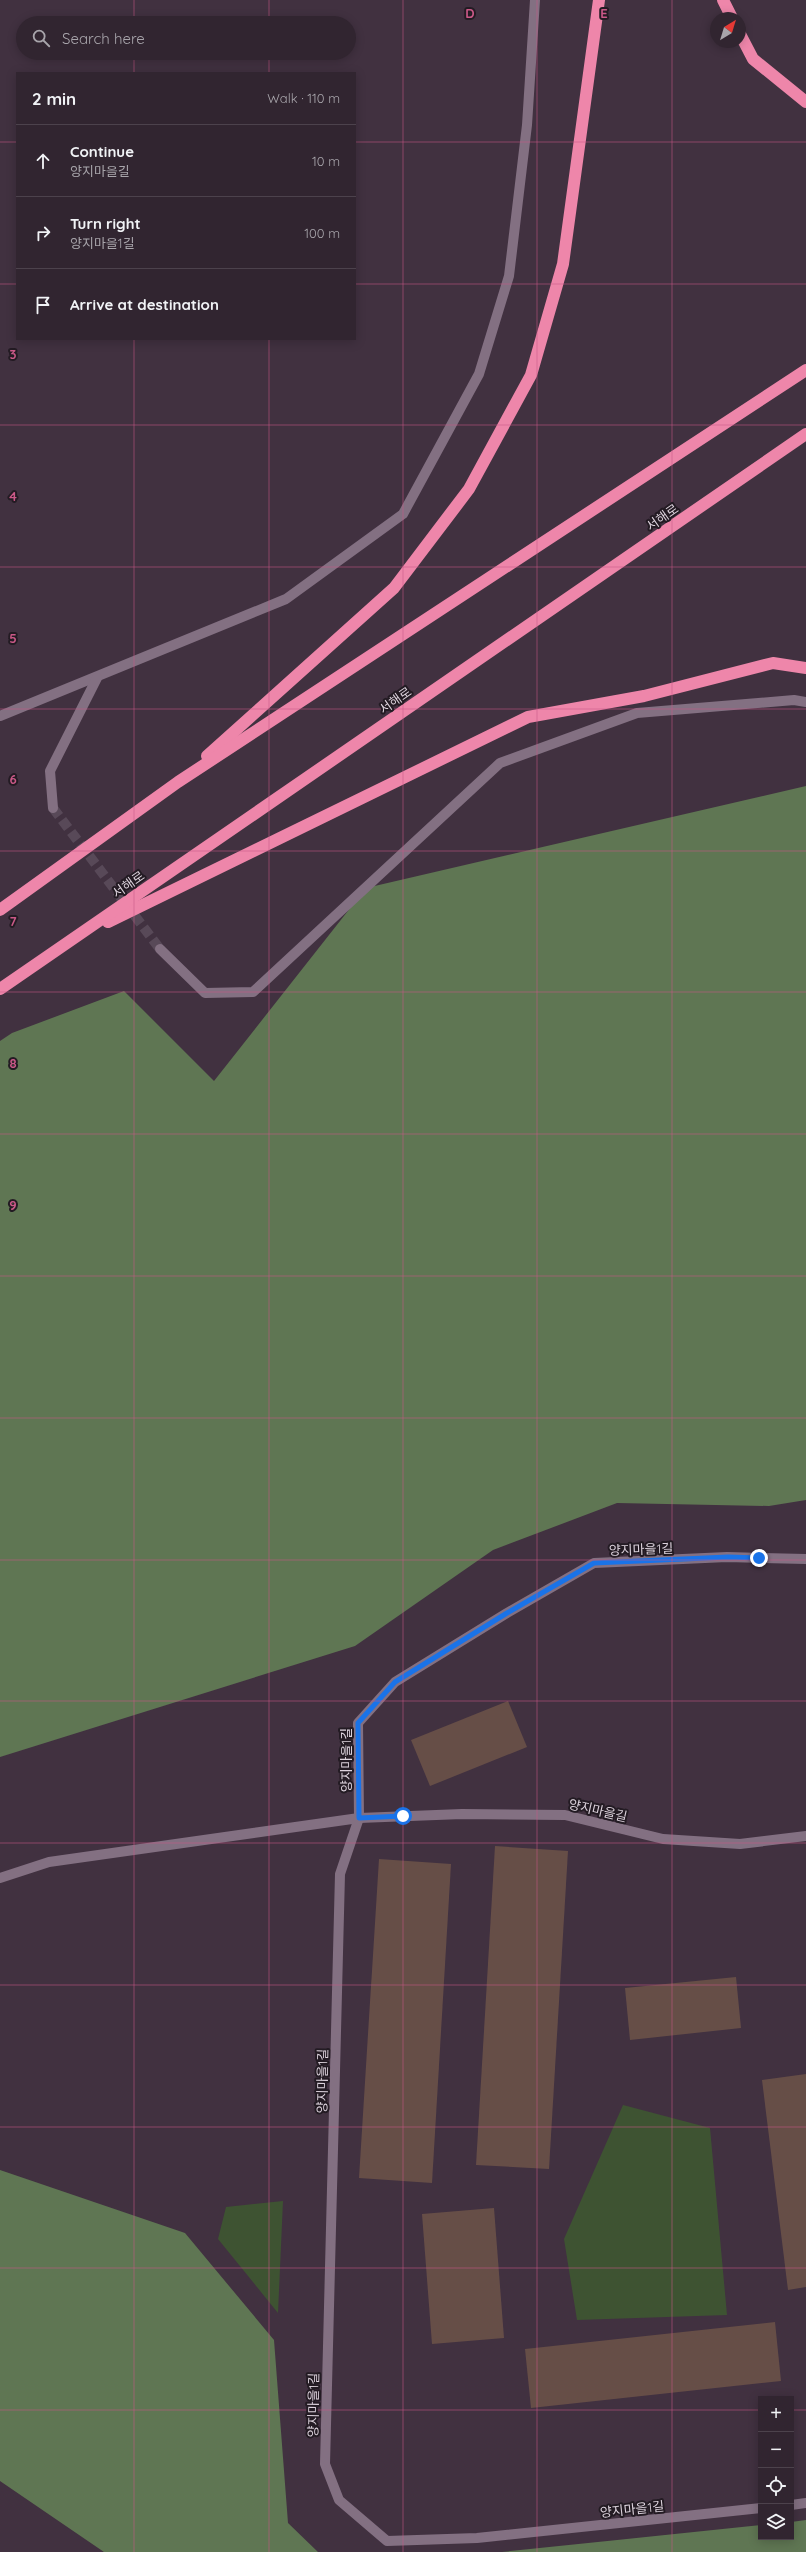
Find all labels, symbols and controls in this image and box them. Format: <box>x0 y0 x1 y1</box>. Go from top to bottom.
text: D <box>465 5 475 21</box>
text: E <box>600 5 608 21</box>
north arrow <box>710 12 746 48</box>
search box <box>16 16 356 60</box>
icon: search <box>30 27 52 49</box>
text: Search here <box>62 29 145 48</box>
text: 2 min <box>32 88 76 109</box>
text: Walk · 110 m <box>267 90 340 106</box>
text: Continue <box>70 142 134 161</box>
icon: ahead <box>32 150 54 172</box>
text: 10 m <box>312 153 340 169</box>
text: 양지마을길 <box>70 163 130 179</box>
text: Turn right <box>70 214 141 233</box>
icon: right <box>32 222 54 244</box>
text: 100 m <box>304 225 340 241</box>
text: 양지마을1길 <box>70 235 135 251</box>
icon: arrive <box>32 294 54 316</box>
text: Arrive at destination <box>70 295 219 314</box>
text: 3 <box>10 346 17 362</box>
text: 4 <box>9 488 17 504</box>
street label: 서해로 <box>643 500 681 534</box>
text: 5 <box>9 630 17 646</box>
street label: 서해로 <box>376 683 414 717</box>
text: 6 <box>9 771 17 787</box>
street label: 서해로 <box>109 867 147 901</box>
text: 7 <box>9 913 17 929</box>
text: 8 <box>9 1055 17 1071</box>
text: 9 <box>9 1197 17 1213</box>
street label: 양지마을1길 <box>608 1540 674 1558</box>
route end <box>750 1549 768 1567</box>
street label: 양지마을1길 <box>338 1728 354 1792</box>
street label: 양지마을길 <box>567 1795 629 1825</box>
route start <box>394 1807 412 1825</box>
street label: 양지마을1길 <box>313 2049 331 2113</box>
street label: 양지마을1길 <box>304 2373 322 2437</box>
map controls <box>758 2396 794 2540</box>
button: + <box>758 2396 794 2432</box>
button: − <box>758 2432 794 2468</box>
button: locate <box>758 2468 794 2504</box>
street label: 양지마을1길 <box>599 2498 665 2520</box>
button: layers <box>758 2504 794 2540</box>

